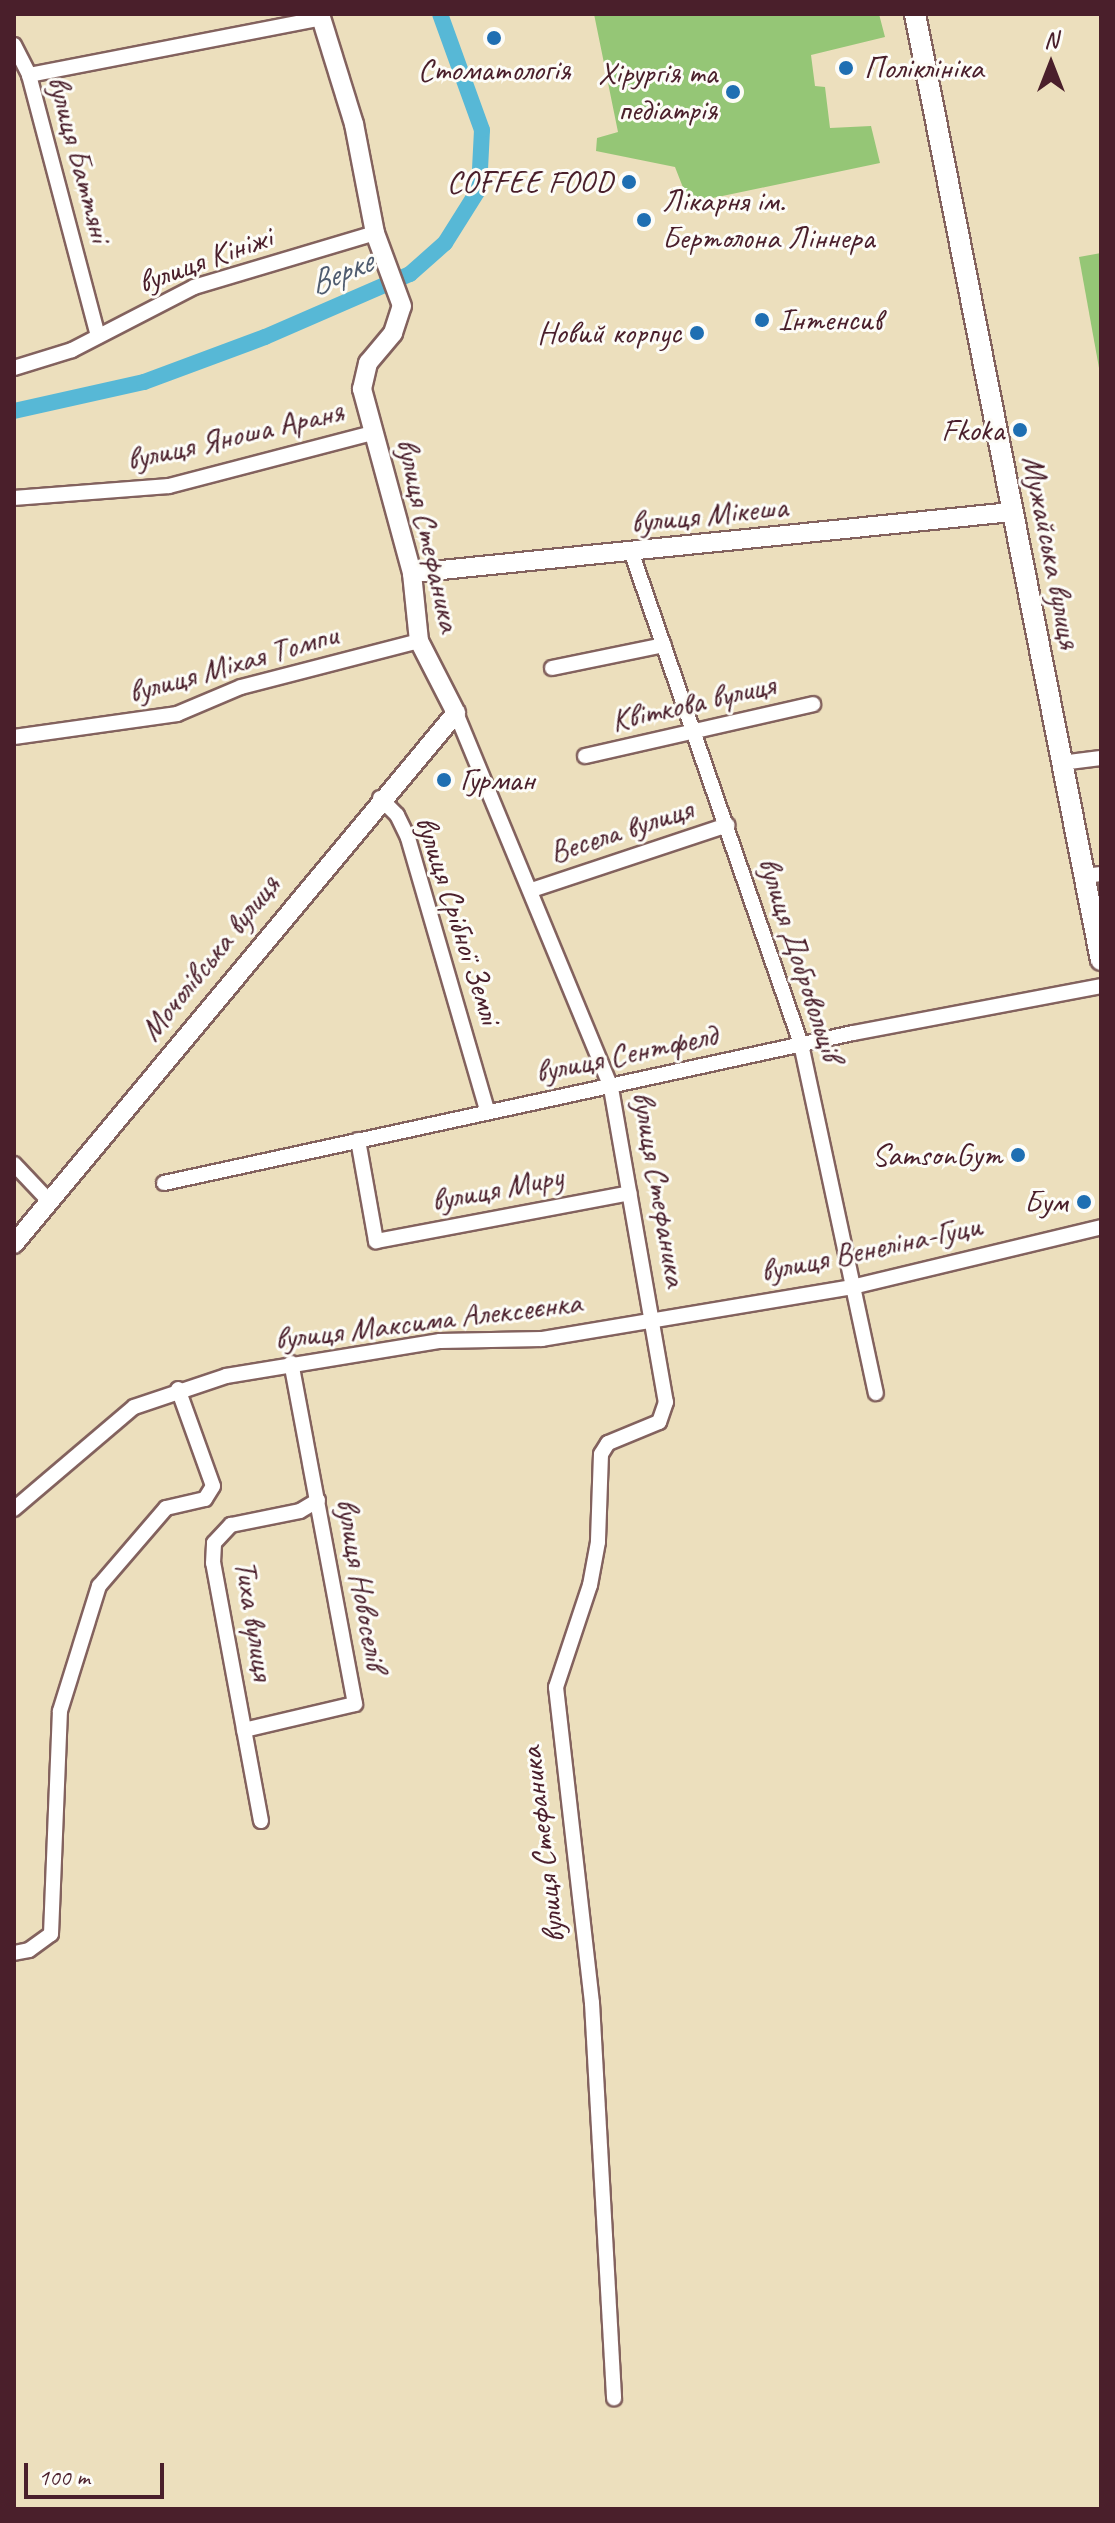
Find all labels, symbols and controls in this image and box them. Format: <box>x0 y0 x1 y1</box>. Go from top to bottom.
north arrow <box>1011 24 1091 104</box>
text: N <box>1044 26 1058 54</box>
marker: Стоматологія <box>485 29 503 47</box>
place label: Поліклініка <box>864 49 984 87</box>
place label: Стоматологія <box>418 51 570 89</box>
place label: Хірургія та педіатрія <box>596 55 717 130</box>
marker: Поліклініка <box>835 57 857 79</box>
street label: вулиця Баттяні <box>38 72 120 246</box>
marker: Хірургія та педіатрія <box>724 83 742 101</box>
place label: COFFEE FOOD <box>447 163 613 201</box>
marker: COFFEE FOOD <box>620 173 638 191</box>
place label: Лікарня ім. Бертолона Ліннера <box>662 183 874 258</box>
marker: Лікарня ім. Бертолона Ліннера <box>633 209 655 231</box>
street label: вулиця Кініжі <box>133 218 277 302</box>
water label: Верке <box>302 241 378 303</box>
place label: Інтенсив <box>778 301 882 339</box>
marker: Інтенсив <box>753 311 771 329</box>
place label: Новий корпус <box>537 314 681 352</box>
marker: Новий корпус <box>688 324 706 342</box>
street label: вулиця Яноша Араня <box>123 393 347 479</box>
place label: Fkoka <box>941 411 1004 449</box>
marker: Fkoka <box>1011 421 1029 439</box>
street label: вулиця Стефаника <box>387 435 469 635</box>
street label: Мужайська вулиця <box>1013 451 1089 653</box>
street label: вулиця Мікеша <box>629 488 789 542</box>
street label: вулиця Міхая Томпи <box>125 616 341 712</box>
street label: Квіткова вулиця <box>606 665 780 741</box>
place label: Гурман <box>460 761 534 799</box>
marker: Гурман <box>435 771 453 789</box>
street label: Весела вулиця <box>545 790 697 872</box>
street label: вулиця Срібної Землі <box>406 811 510 1029</box>
street label: вулиця Добровольців <box>749 852 851 1066</box>
street label: Мочолівська вулиця <box>131 867 289 1049</box>
street label: вулиця Сентфелд <box>532 1016 720 1092</box>
street label: вулиця Стефаника <box>623 1088 695 1290</box>
place label: SamsonGym <box>872 1136 1002 1174</box>
marker: SamsonGym <box>1009 1146 1027 1164</box>
street label: вулиця Миру <box>428 1157 566 1221</box>
place label: Бум <box>1024 1183 1068 1221</box>
marker: Бум <box>1075 1193 1093 1211</box>
street label: вулиця Венеліна-Гуци <box>757 1207 985 1291</box>
street label: вулиця Максима Алексеєнка <box>272 1283 584 1359</box>
street label: вулиця Новоселів <box>327 1495 395 1673</box>
street label: Тиха вулиця <box>225 1556 283 1684</box>
street label: вулиця Стефаника <box>512 1745 574 1945</box>
scale bar <box>28 2447 168 2497</box>
text: 100 m <box>38 2462 90 2492</box>

